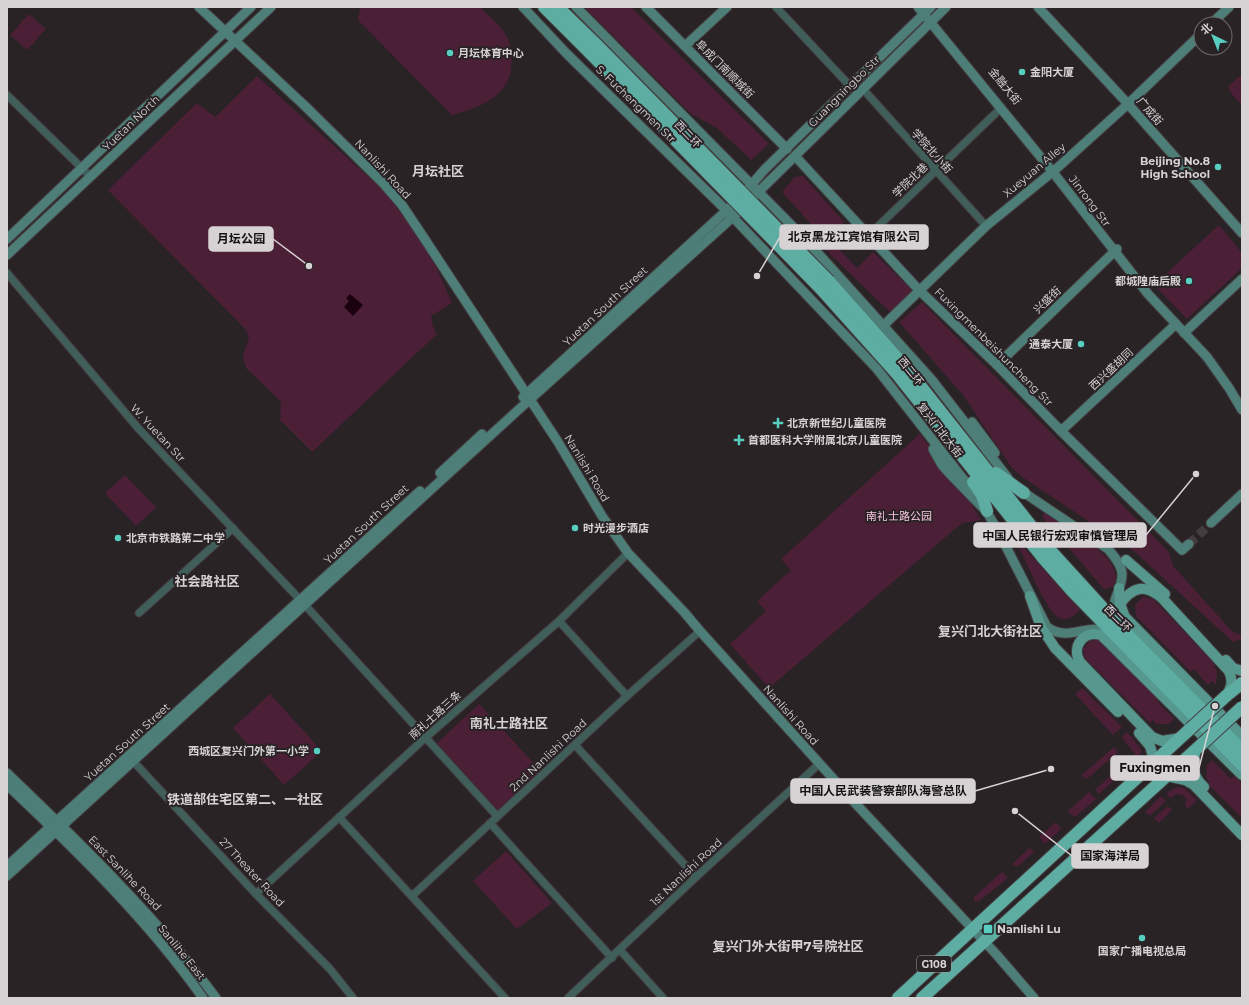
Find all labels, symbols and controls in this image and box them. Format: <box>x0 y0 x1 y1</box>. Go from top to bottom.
north arrow <box>1193 16 1233 56</box>
text: 北 <box>1197 20 1215 38</box>
street label: 阜成门南顺城街 <box>693 37 757 101</box>
place label: 月坛体育中心 <box>458 46 524 60</box>
marker: 月坛体育中心 <box>445 48 455 58</box>
street label: Guangningbo Str <box>805 52 883 130</box>
street label: S. Fuchengmen Str <box>593 62 679 146</box>
street label: 金融大街 <box>986 64 1024 108</box>
place label: 金阳大厦 <box>1030 65 1074 79</box>
marker: 金阳大厦 <box>1017 67 1027 77</box>
street label: Yuetan North <box>100 92 162 154</box>
street label: 广成街 <box>1134 94 1166 128</box>
street label: 西二环 <box>672 117 704 151</box>
street label: 学院北小街 <box>908 126 956 176</box>
street label: Nanlishi Road <box>352 136 414 202</box>
street label: Xueyuan Alley <box>1000 140 1068 200</box>
place label: Beijing No.8 High School <box>1140 154 1210 181</box>
street label: 学院北巷 <box>889 160 931 200</box>
marker: Beijing No.8 High School <box>1213 162 1223 172</box>
district label: 月坛社区 <box>412 163 464 179</box>
street label: Jinrong Str <box>1066 172 1114 229</box>
callout: 北京黑龙江宾馆有限公司 <box>780 225 928 249</box>
callout: 月坛公园 <box>209 227 273 251</box>
text: 北京黑龙江宾馆有限公司 <box>788 229 920 244</box>
text: 月坛公园 <box>217 231 265 246</box>
street label: Yuetan South Street <box>560 263 651 349</box>
place label: 都城隍庙后殿 <box>1115 274 1181 288</box>
marker: 都城隍庙后殿 <box>1184 276 1194 286</box>
street label: 兴盛街 <box>1030 284 1064 316</box>
street label: Fuxingmenbeishuncheng Str <box>932 285 1056 409</box>
place label: 通泰大厦 <box>1029 337 1073 351</box>
marker: 通泰大厦 <box>1076 339 1086 349</box>
street label: 西兴盛胡同 <box>1086 345 1136 393</box>
street label: 西二环 <box>895 354 927 388</box>
street label: 复兴门北大街 <box>914 400 966 460</box>
street label: W. Yuetan Str <box>128 401 188 465</box>
place label: 北京新世纪儿童医院 <box>787 416 886 430</box>
marker: 北京新世纪儿童医院 <box>772 417 784 429</box>
street label: Nanlishi Road <box>561 432 613 504</box>
place label: 首都医科大学附属北京儿童医院 <box>748 433 902 447</box>
marker: 首都医科大学附属北京儿童医院 <box>733 434 745 446</box>
street label: Yuetan South Street <box>321 481 412 567</box>
park label: 南礼士路公园 <box>866 509 932 523</box>
place label: 时光漫步酒店 <box>583 521 649 535</box>
marker: 时光漫步酒店 <box>570 523 580 533</box>
callout: 中国人民银行宏观审慎管理局 <box>974 523 1146 547</box>
text: 中国人民银行宏观审慎管理局 <box>982 528 1138 543</box>
place label: 北京市铁路第二中学 <box>126 531 225 545</box>
marker: 北京市铁路第二中学 <box>113 533 123 543</box>
district label: 社会路社区 <box>174 573 240 589</box>
street label: 西二环 <box>1101 601 1135 635</box>
district label: 复兴门北大街社区 <box>938 623 1042 639</box>
street label: Nanlishi Road <box>760 682 822 748</box>
street label: 南礼士路三条 <box>406 688 464 742</box>
street label: Yuetan South Street <box>81 699 173 784</box>
district label: 南礼士路社区 <box>470 715 548 731</box>
street label: 2nd Nanlishi Road <box>507 716 589 794</box>
place label: 西城区复兴门外第一小学 <box>188 744 309 758</box>
marker: 西城区复兴门外第一小学 <box>312 746 322 756</box>
callout: Fuxingmen <box>1111 756 1199 780</box>
text: Fuxingmen <box>1119 760 1191 775</box>
callout: 中国人民武装警察部队海警总队 <box>791 779 975 803</box>
text: 中国人民武装警察部队海警总队 <box>799 783 967 798</box>
district label: 铁道部住宅区第二、一社区 <box>167 791 323 807</box>
street label: East Sanlihe Road <box>86 833 164 913</box>
street label: 27 Theater Road <box>216 835 288 909</box>
street label: 1st Nanlishi Road <box>647 835 725 909</box>
callout: 国家海洋局 <box>1072 844 1148 868</box>
text: 国家海洋局 <box>1080 848 1140 863</box>
street label: Sanlihe East <box>155 921 209 983</box>
place label: Nanlishi Lu <box>997 922 1061 936</box>
marker: Nanlishi Lu <box>982 923 994 935</box>
marker: 国家广播电视总局 <box>1137 933 1147 943</box>
district label: 复兴门外大街甲7号院社区 <box>712 938 864 954</box>
place label: 国家广播电视总局 <box>1098 944 1186 958</box>
road number: G108 <box>917 956 951 972</box>

